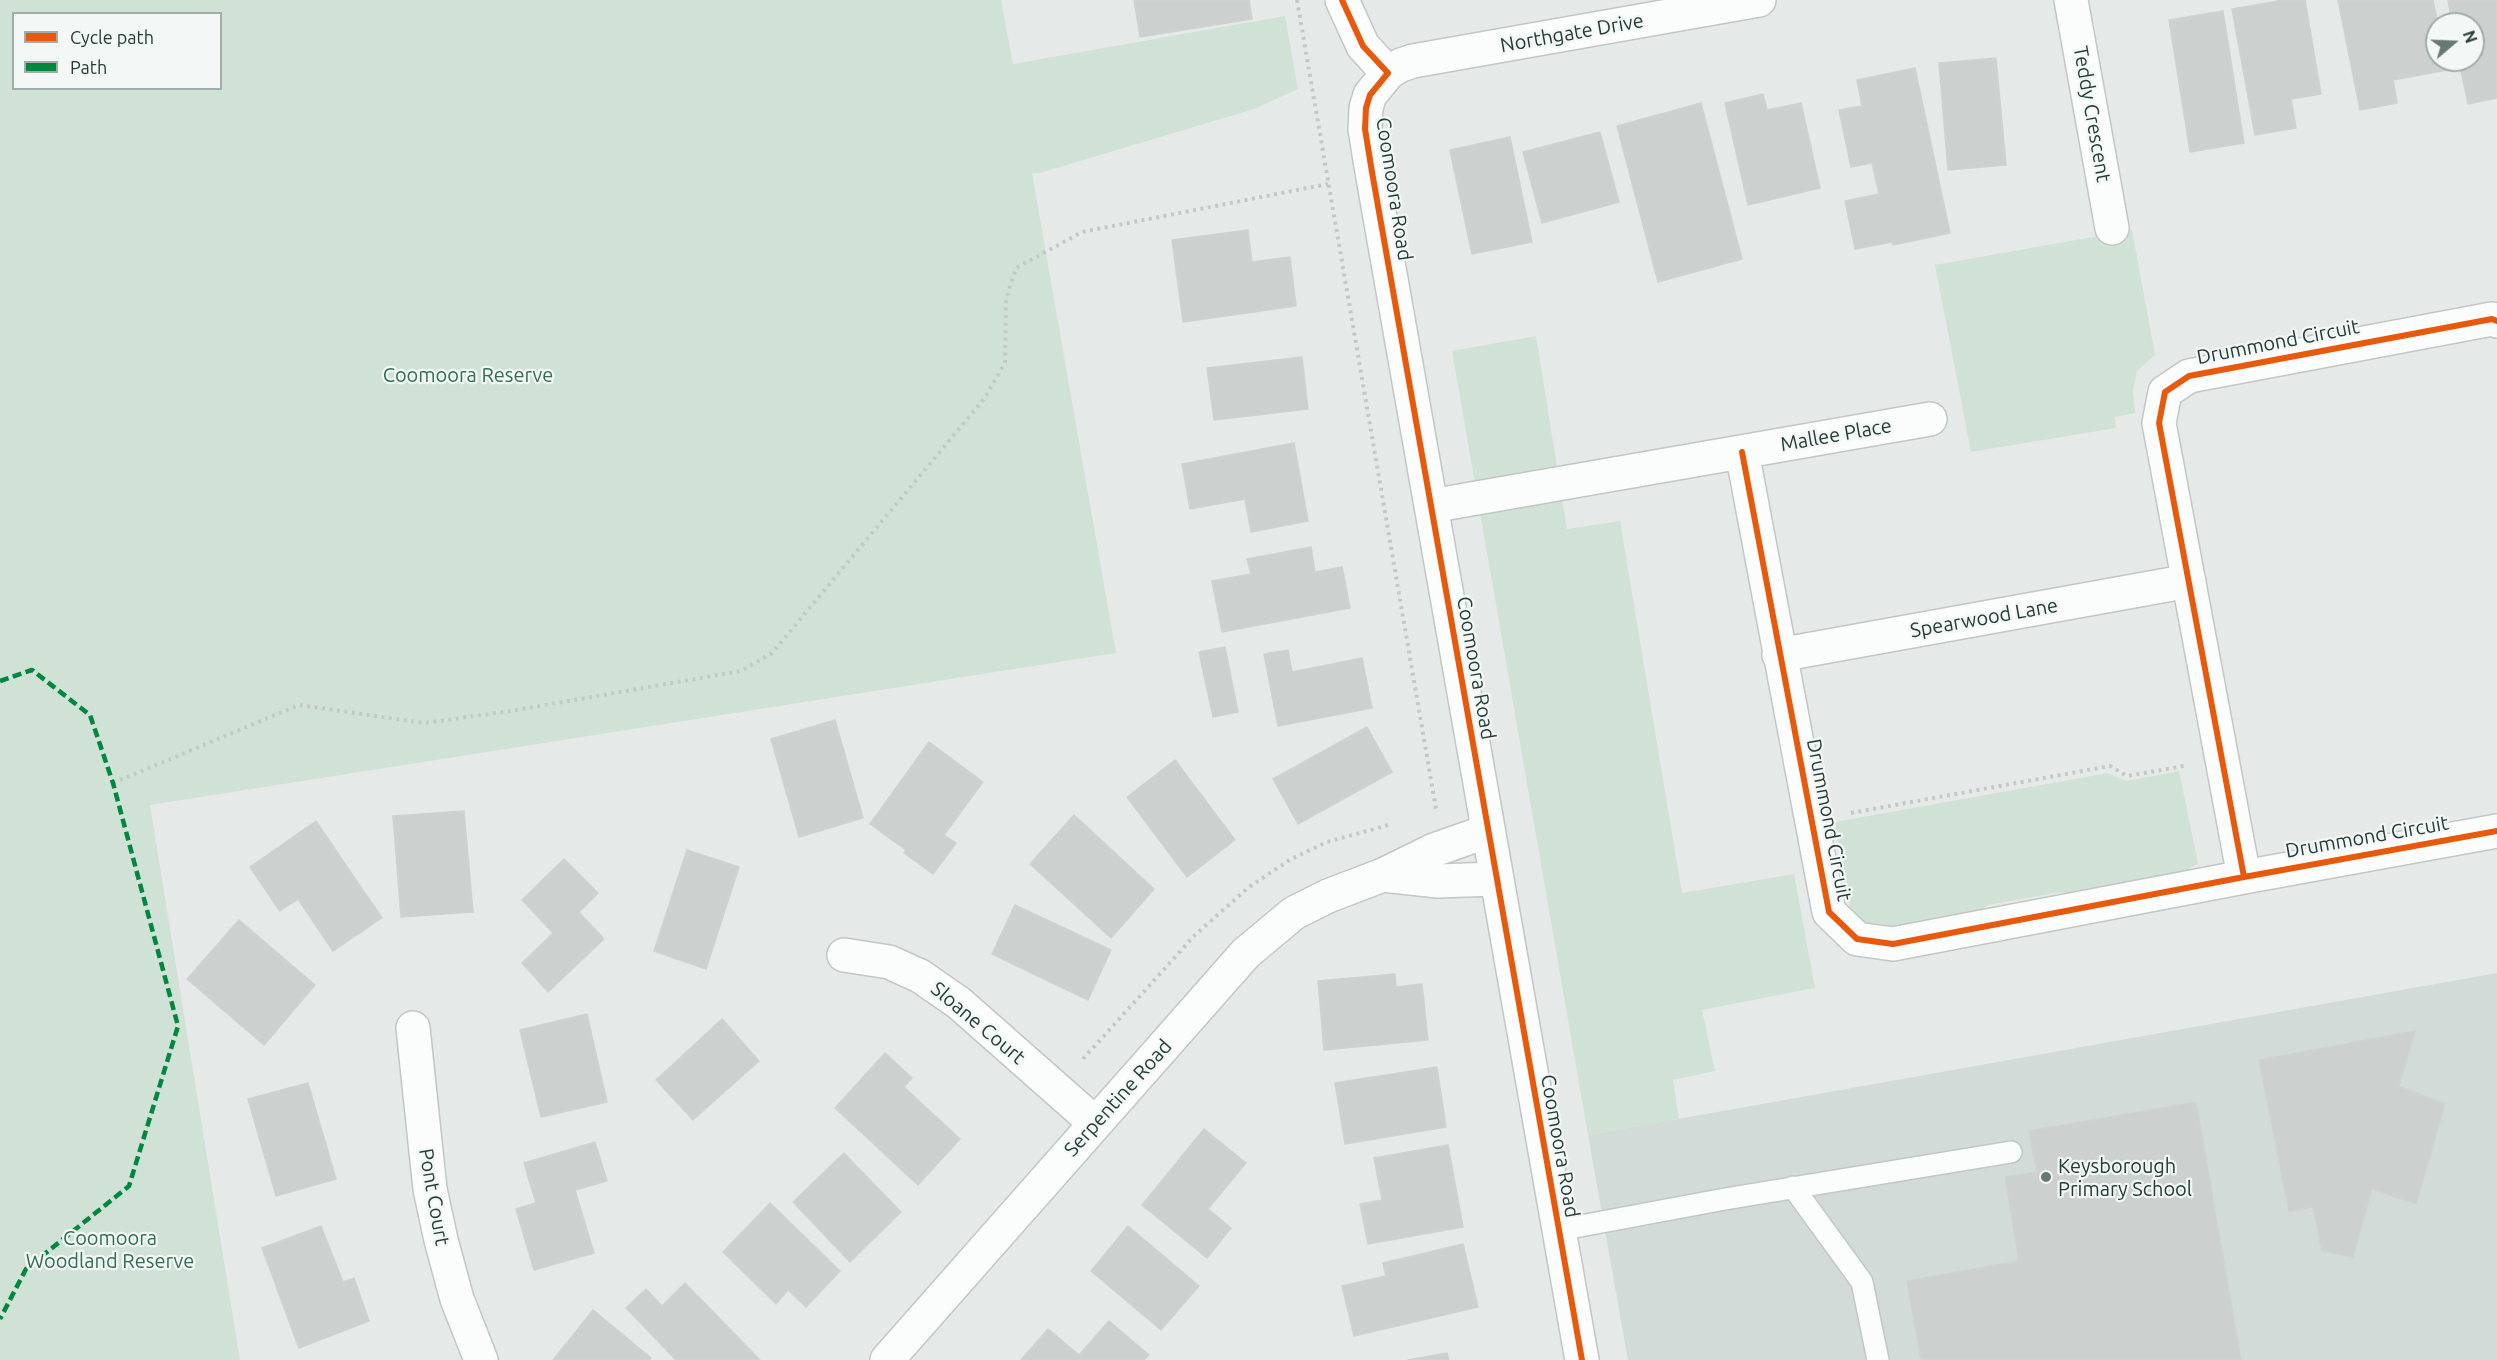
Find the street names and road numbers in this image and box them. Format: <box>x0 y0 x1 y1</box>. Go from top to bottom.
street label: Northgate Drive <box>1498 9 1646 57</box>
street label: Teddy Crescent <box>2068 44 2116 184</box>
street label: Coomoora Road <box>1371 116 1417 262</box>
street label: Drummond Circuit <box>2195 314 2361 370</box>
street label: Mallee Place <box>1778 413 1894 457</box>
street label: Spearwood Lane <box>1908 593 2060 643</box>
street label: Coomoora Road <box>1452 595 1500 741</box>
street label: Drummond Circuit <box>1801 737 1857 903</box>
street label: Drummond Circuit <box>2284 811 2450 863</box>
street label: Sloane Court <box>926 977 1030 1069</box>
street label: Serpentine Road <box>1059 1035 1177 1161</box>
street label: Coomoora Road <box>1536 1073 1584 1219</box>
street label: Pont Court <box>414 1147 454 1247</box>

